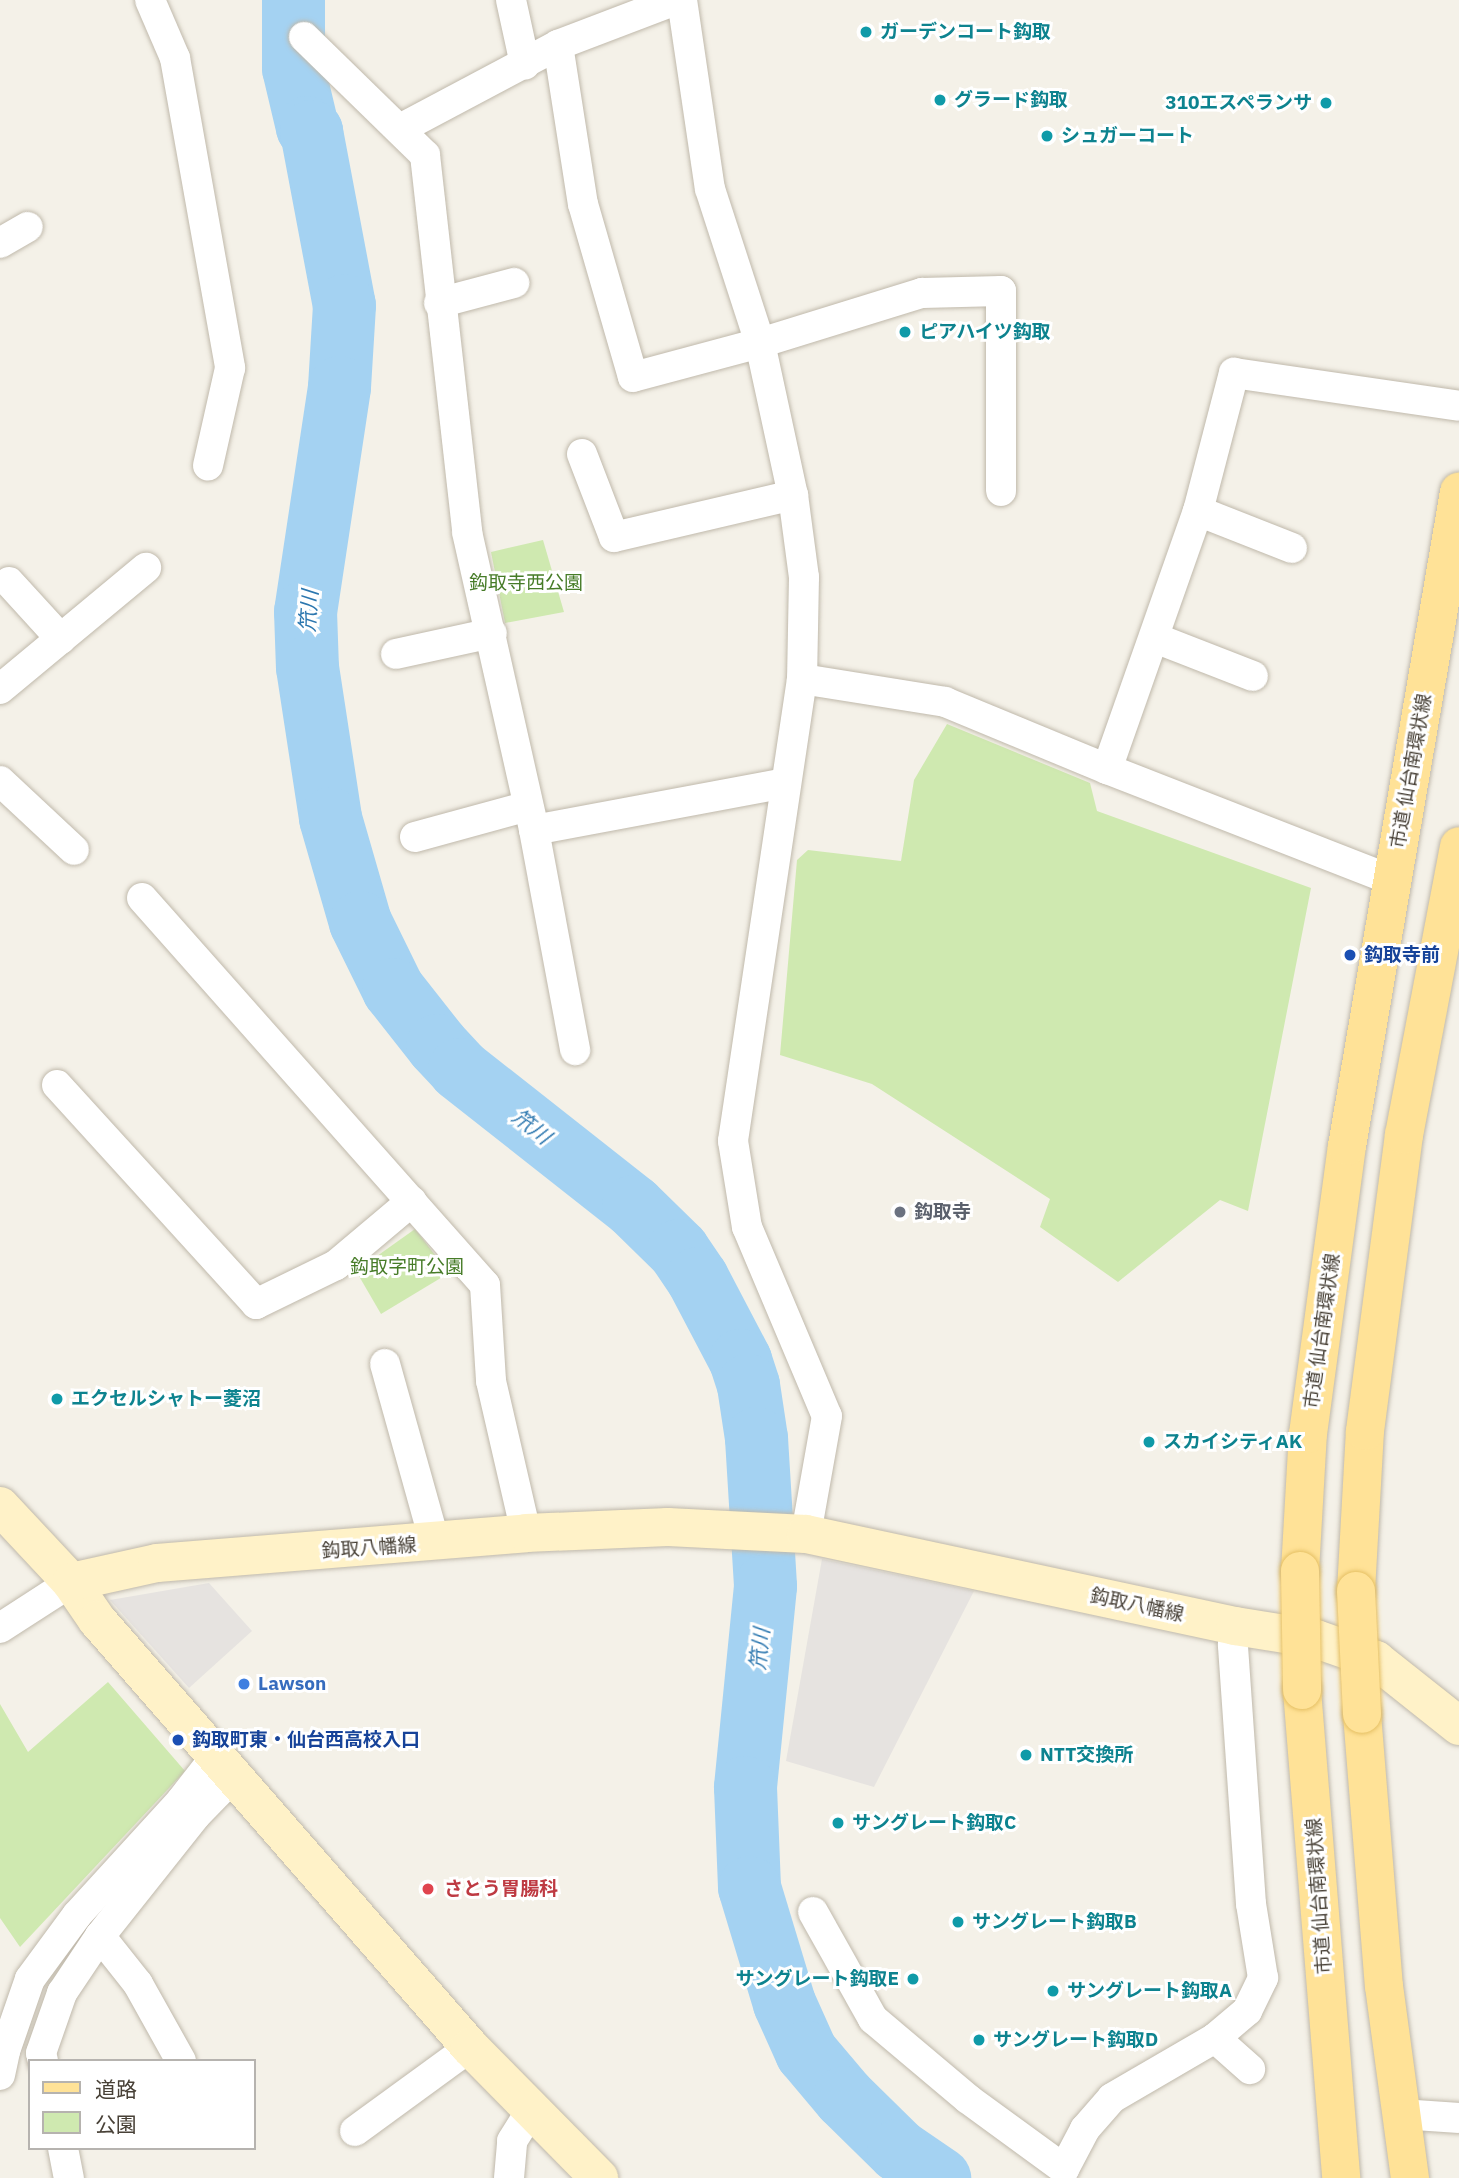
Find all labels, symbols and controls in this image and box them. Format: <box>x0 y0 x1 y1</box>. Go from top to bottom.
place label: ガーデンコート鈎取 <box>880 21 1051 43</box>
marker: ガーデンコート鈎取 <box>858 24 874 40</box>
place label: グラード鈎取 <box>954 89 1068 111</box>
marker: グラード鈎取 <box>932 92 948 108</box>
place label: 310エスペランサ <box>1164 92 1312 114</box>
marker: 310エスペランサ <box>1318 95 1334 111</box>
place label: シュガーコート <box>1061 125 1194 147</box>
marker: シュガーコート <box>1039 128 1055 144</box>
place label: ピアハイツ鈎取 <box>919 321 1052 343</box>
marker: ピアハイツ鈎取 <box>897 324 913 340</box>
park label: 鈎取寺西公園 <box>469 572 583 594</box>
water label: 笊川 <box>294 589 322 633</box>
street label: 市道 仙台南環状線 <box>1386 692 1436 850</box>
place label: 鈎取寺前 <box>1364 944 1440 966</box>
marker: 鈎取寺前 <box>1342 947 1358 963</box>
water label: 笊川 <box>508 1103 556 1149</box>
place label: 鈎取寺 <box>914 1201 971 1223</box>
marker: 鈎取寺 <box>892 1204 908 1220</box>
street label: 市道 仙台南環状線 <box>1300 1252 1344 1410</box>
park label: 鈎取字町公園 <box>350 1256 464 1278</box>
place label: エクセルシャトー菱沼 <box>71 1388 261 1410</box>
marker: エクセルシャトー菱沼 <box>49 1391 65 1407</box>
place label: スカイシティAK <box>1163 1431 1303 1453</box>
marker: スカイシティAK <box>1141 1434 1157 1450</box>
street label: 鈎取八幡線 <box>321 1533 417 1563</box>
street label: 鈎取八幡線 <box>1088 1584 1186 1626</box>
water label: 笊川 <box>744 1627 774 1671</box>
place label: Lawson <box>258 1673 326 1695</box>
marker: Lawson <box>236 1676 252 1692</box>
place label: 鈎取町東・仙台西高校入口 <box>192 1729 420 1751</box>
marker: 鈎取町東・仙台西高校入口 <box>170 1732 186 1748</box>
place label: NTT交換所 <box>1040 1744 1133 1766</box>
marker: NTT交換所 <box>1018 1747 1034 1763</box>
place label: サングレート鈎取C <box>852 1812 1016 1834</box>
marker: サングレート鈎取C <box>830 1815 846 1831</box>
street label: 市道 仙台南環状線 <box>1302 1817 1336 1975</box>
place label: さとう胃腸科 <box>444 1878 558 1900</box>
marker: さとう胃腸科 <box>418 1879 438 1899</box>
place label: サングレート鈎取B <box>972 1911 1137 1933</box>
marker: サングレート鈎取B <box>950 1914 966 1930</box>
place label: サングレート鈎取E <box>735 1968 899 1990</box>
marker: サングレート鈎取E <box>905 1971 921 1987</box>
place label: サングレート鈎取A <box>1067 1980 1232 2002</box>
marker: サングレート鈎取A <box>1045 1983 1061 1999</box>
place label: サングレート鈎取D <box>993 2029 1158 2051</box>
marker: サングレート鈎取D <box>971 2032 987 2048</box>
legend <box>28 2059 256 2150</box>
text: 道路 <box>95 2075 137 2103</box>
text: 公園 <box>95 2110 137 2138</box>

